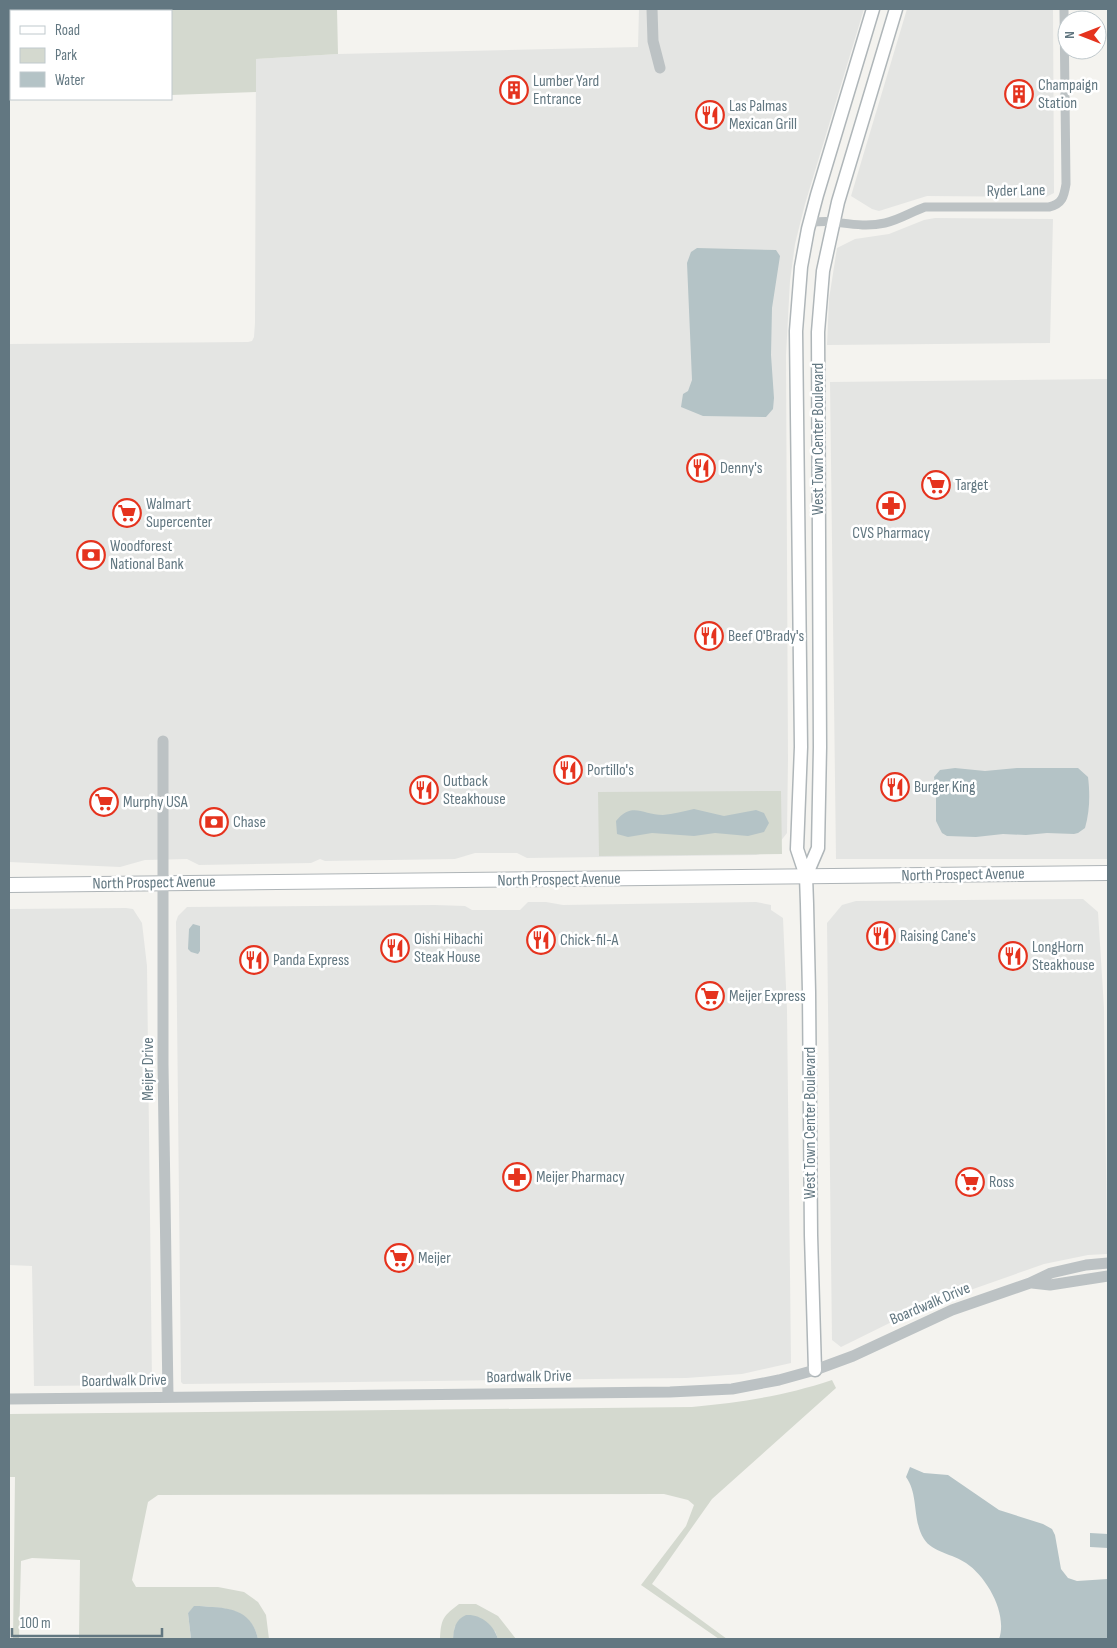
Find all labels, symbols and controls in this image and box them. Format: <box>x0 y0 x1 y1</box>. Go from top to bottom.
legend <box>10 10 172 100</box>
north arrow <box>1057 10 1107 60</box>
text: Road <box>55 21 80 40</box>
text: N <box>1061 31 1078 39</box>
text: Park <box>55 46 77 65</box>
text: Water <box>55 71 86 90</box>
place label: Lumber Yard Entrance <box>533 72 599 109</box>
building icon: Lumber Yard Entrance <box>499 75 529 105</box>
place label: Champaign Station <box>1038 76 1098 113</box>
building icon: Champaign Station <box>1004 79 1034 109</box>
place label: Las Palmas Mexican Grill <box>729 97 797 134</box>
restaurant icon: Las Palmas Mexican Grill <box>695 100 725 130</box>
street label: Ryder Lane <box>986 181 1046 201</box>
street label: West Town Center Boulevard <box>809 363 828 515</box>
restaurant icon: Denny's <box>686 453 716 483</box>
place label: Denny's <box>720 459 763 478</box>
supermarket icon: Target <box>921 470 951 500</box>
place label: Target <box>955 476 988 495</box>
pharmacy icon: CVS Pharmacy <box>876 491 906 521</box>
place label: Walmart Supercenter <box>146 495 213 532</box>
supermarket icon: Walmart Supercenter <box>112 498 142 528</box>
place label: CVS Pharmacy <box>852 524 930 543</box>
place label: Woodforest National Bank <box>110 537 184 574</box>
bank icon: Woodforest National Bank <box>76 540 106 570</box>
restaurant icon: Beef O'Brady's <box>694 621 724 651</box>
place label: Beef O'Brady's <box>728 627 805 646</box>
restaurant icon: Portillo's <box>553 755 583 785</box>
place label: Portillo's <box>587 761 634 780</box>
place label: Outback Steakhouse <box>443 772 506 809</box>
restaurant icon: Burger King <box>880 772 910 802</box>
restaurant icon: Outback Steakhouse <box>409 775 439 805</box>
place label: Burger King <box>914 778 975 797</box>
supermarket icon: Murphy USA <box>89 787 119 817</box>
place label: Murphy USA <box>123 793 188 812</box>
bank icon: Chase <box>199 807 229 837</box>
place label: Chase <box>233 813 266 832</box>
street label: North Prospect Avenue <box>901 864 1025 886</box>
street label: North Prospect Avenue <box>497 869 621 891</box>
street label: North Prospect Avenue <box>92 872 216 894</box>
restaurant icon: Raising Cane's <box>866 921 896 951</box>
restaurant icon: Chick-fil-A <box>526 925 556 955</box>
place label: Raising Cane's <box>900 927 976 946</box>
place label: Oishi Hibachi Steak House <box>414 930 483 967</box>
place label: Chick-fil-A <box>560 931 618 950</box>
restaurant icon: Oishi Hibachi Steak House <box>380 933 410 963</box>
place label: LongHorn Steakhouse <box>1032 938 1095 975</box>
restaurant icon: LongHorn Steakhouse <box>998 941 1028 971</box>
restaurant icon: Panda Express <box>239 945 269 975</box>
place label: Panda Express <box>273 951 349 970</box>
supermarket icon: Meijer Express <box>695 981 725 1011</box>
place label: Meijer Express <box>729 987 806 1006</box>
street label: Meijer Drive <box>139 1037 158 1101</box>
street label: West Town Center Boulevard <box>801 1047 820 1199</box>
pharmacy icon: Meijer Pharmacy <box>502 1162 532 1192</box>
supermarket icon: Ross <box>955 1167 985 1197</box>
place label: Meijer Pharmacy <box>536 1168 625 1187</box>
place label: Ross <box>989 1173 1014 1192</box>
supermarket icon: Meijer <box>384 1243 414 1273</box>
place label: Meijer <box>418 1249 451 1268</box>
street label: Boardwalk Drive <box>887 1279 973 1329</box>
street label: Boardwalk Drive <box>486 1367 572 1387</box>
street label: Boardwalk Drive <box>81 1371 167 1391</box>
scale bar <box>12 1606 162 1638</box>
text: 100 m <box>20 1614 51 1633</box>

